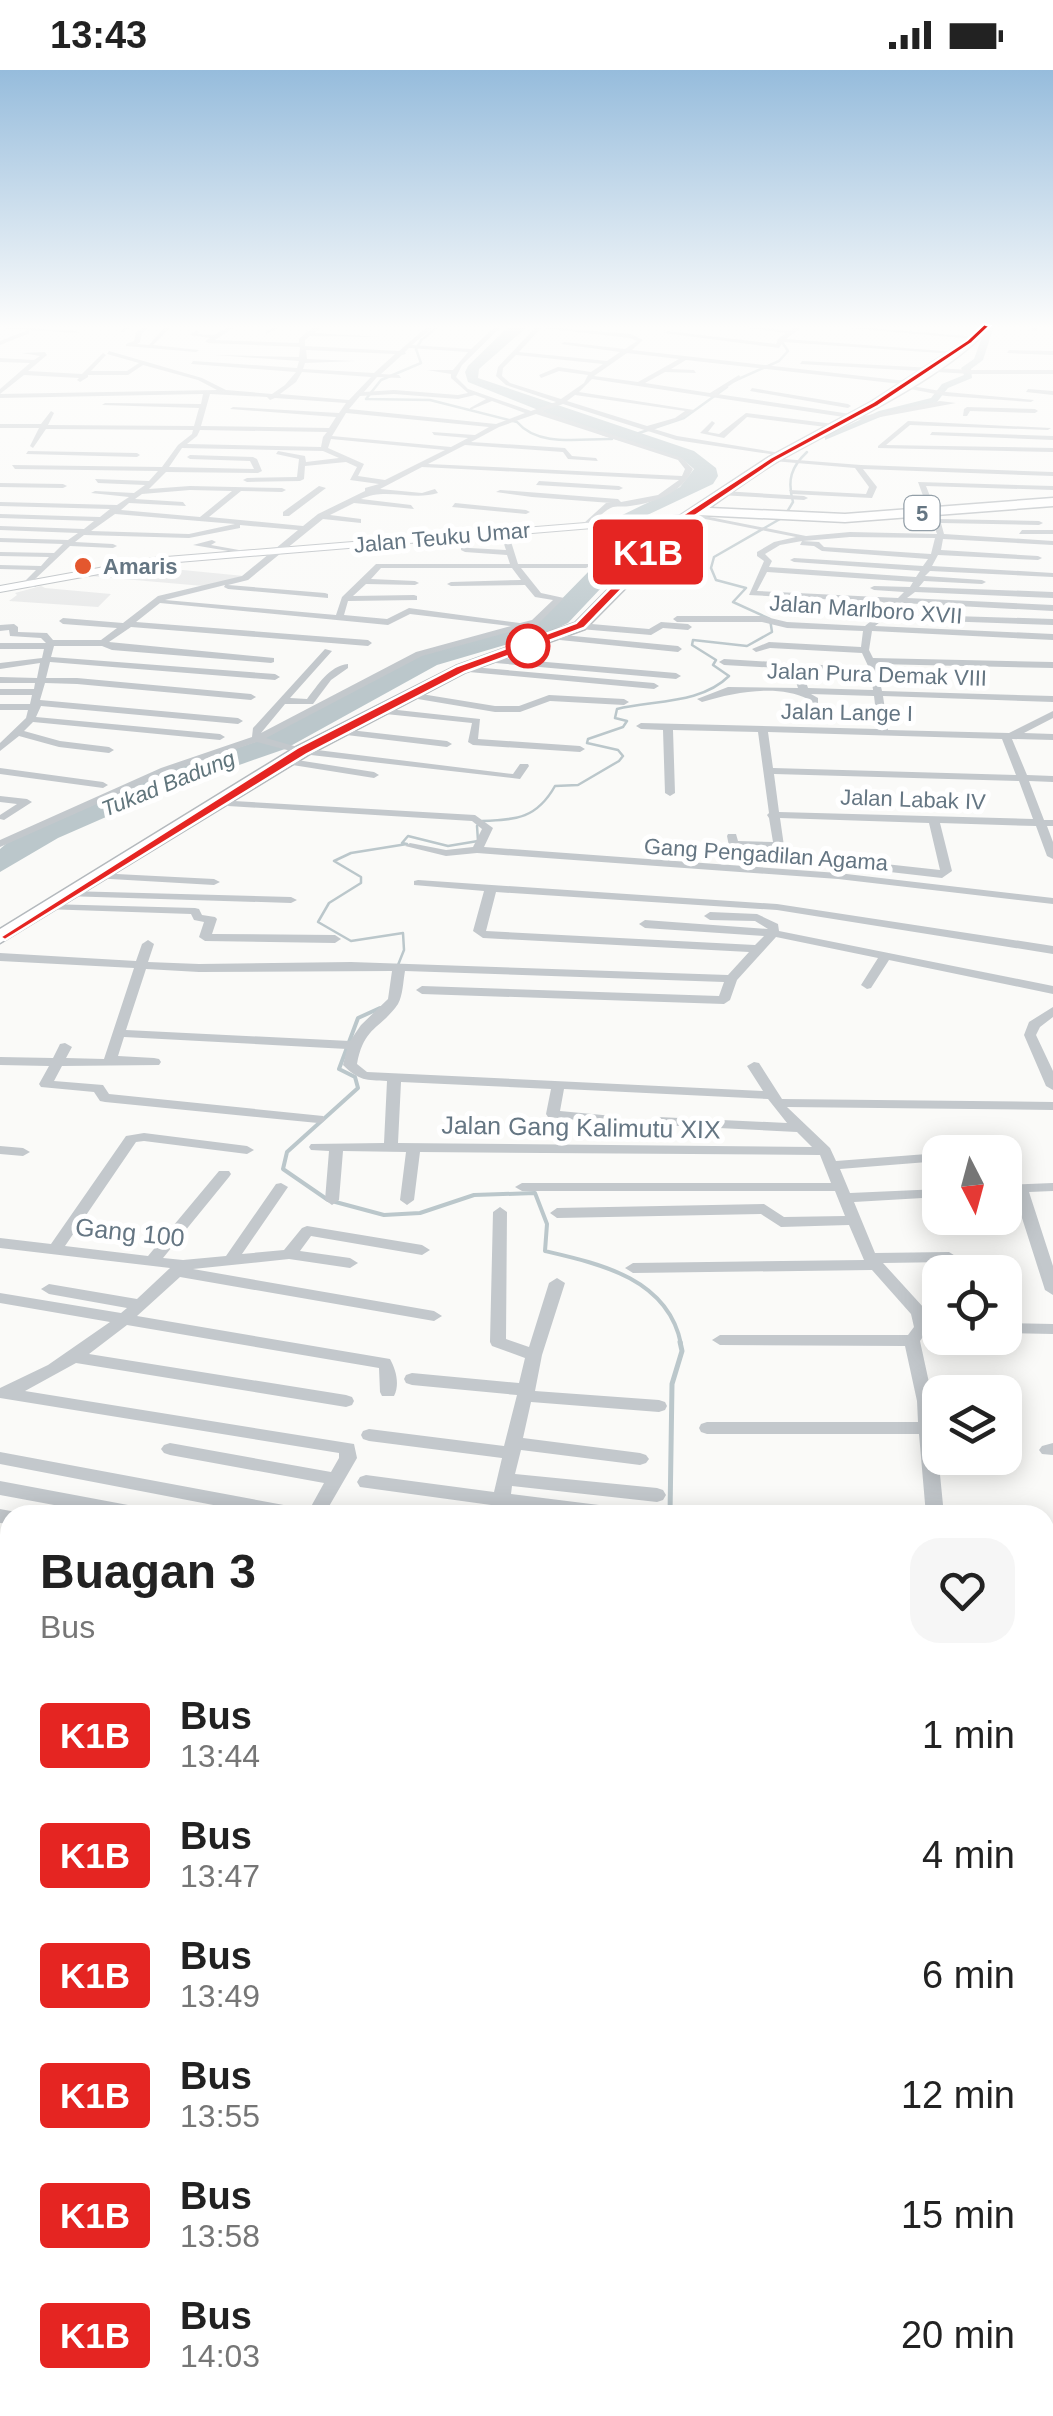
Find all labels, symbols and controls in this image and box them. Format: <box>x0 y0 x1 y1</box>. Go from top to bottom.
text: 13:43 <box>50 14 147 56</box>
road number: 5 <box>904 496 940 530</box>
street label: Jalan Teuku Umar <box>353 517 531 558</box>
line badge: K1B <box>590 520 706 584</box>
text: K1B <box>613 533 683 572</box>
place label: Amaris <box>103 554 178 579</box>
marker: Amaris <box>72 555 94 577</box>
street label: Jalan Marlboro XVII <box>769 590 963 629</box>
unlabelled marker <box>507 625 549 667</box>
street label: Jalan Pura Demak VIII <box>767 658 987 691</box>
street label: Jalan Lange I <box>781 699 913 726</box>
water label: Tukad Badung <box>98 745 239 822</box>
street label: Jalan Labak IV <box>840 784 986 815</box>
street label: Gang Pengadilan Agama <box>643 833 890 876</box>
street label: Jalan Gang Kalimutu XIX <box>441 1111 721 1143</box>
north arrow <box>922 1135 1022 1235</box>
map controls <box>922 1135 1022 1475</box>
street label: Gang 100 <box>74 1212 186 1252</box>
button: locate <box>922 1255 1022 1355</box>
button: layers <box>922 1375 1022 1475</box>
button: heart <box>910 1538 1015 1643</box>
text: Buagan 3 <box>40 1545 256 1598</box>
text: Bus <box>40 1609 95 1645</box>
text: Bus <box>180 1695 252 1737</box>
text: 1 min <box>922 1714 1015 1756</box>
text: K1B <box>60 1716 130 1755</box>
text: 13:44 <box>180 1738 260 1774</box>
text: Bus <box>180 1815 252 1857</box>
text: 4 min <box>922 1834 1015 1876</box>
text: K1B <box>60 1836 130 1875</box>
text: 13:47 <box>180 1858 260 1894</box>
text: Bus <box>180 1935 252 1977</box>
text: 6 min <box>922 1954 1015 1996</box>
text: K1B <box>60 1956 130 1995</box>
text: 13:49 <box>180 1978 260 2014</box>
text: Bus <box>180 2055 252 2097</box>
text: 12 min <box>901 2074 1015 2116</box>
text: K1B <box>60 2076 130 2115</box>
text: 13:55 <box>180 2098 260 2134</box>
text: Bus <box>180 2175 252 2217</box>
text: 15 min <box>901 2194 1015 2236</box>
text: K1B <box>60 2196 130 2235</box>
text: 13:58 <box>180 2218 260 2254</box>
text: Bus <box>180 2295 252 2337</box>
text: 20 min <box>901 2314 1015 2356</box>
text: K1B <box>60 2316 130 2355</box>
text: 14:03 <box>180 2338 260 2374</box>

